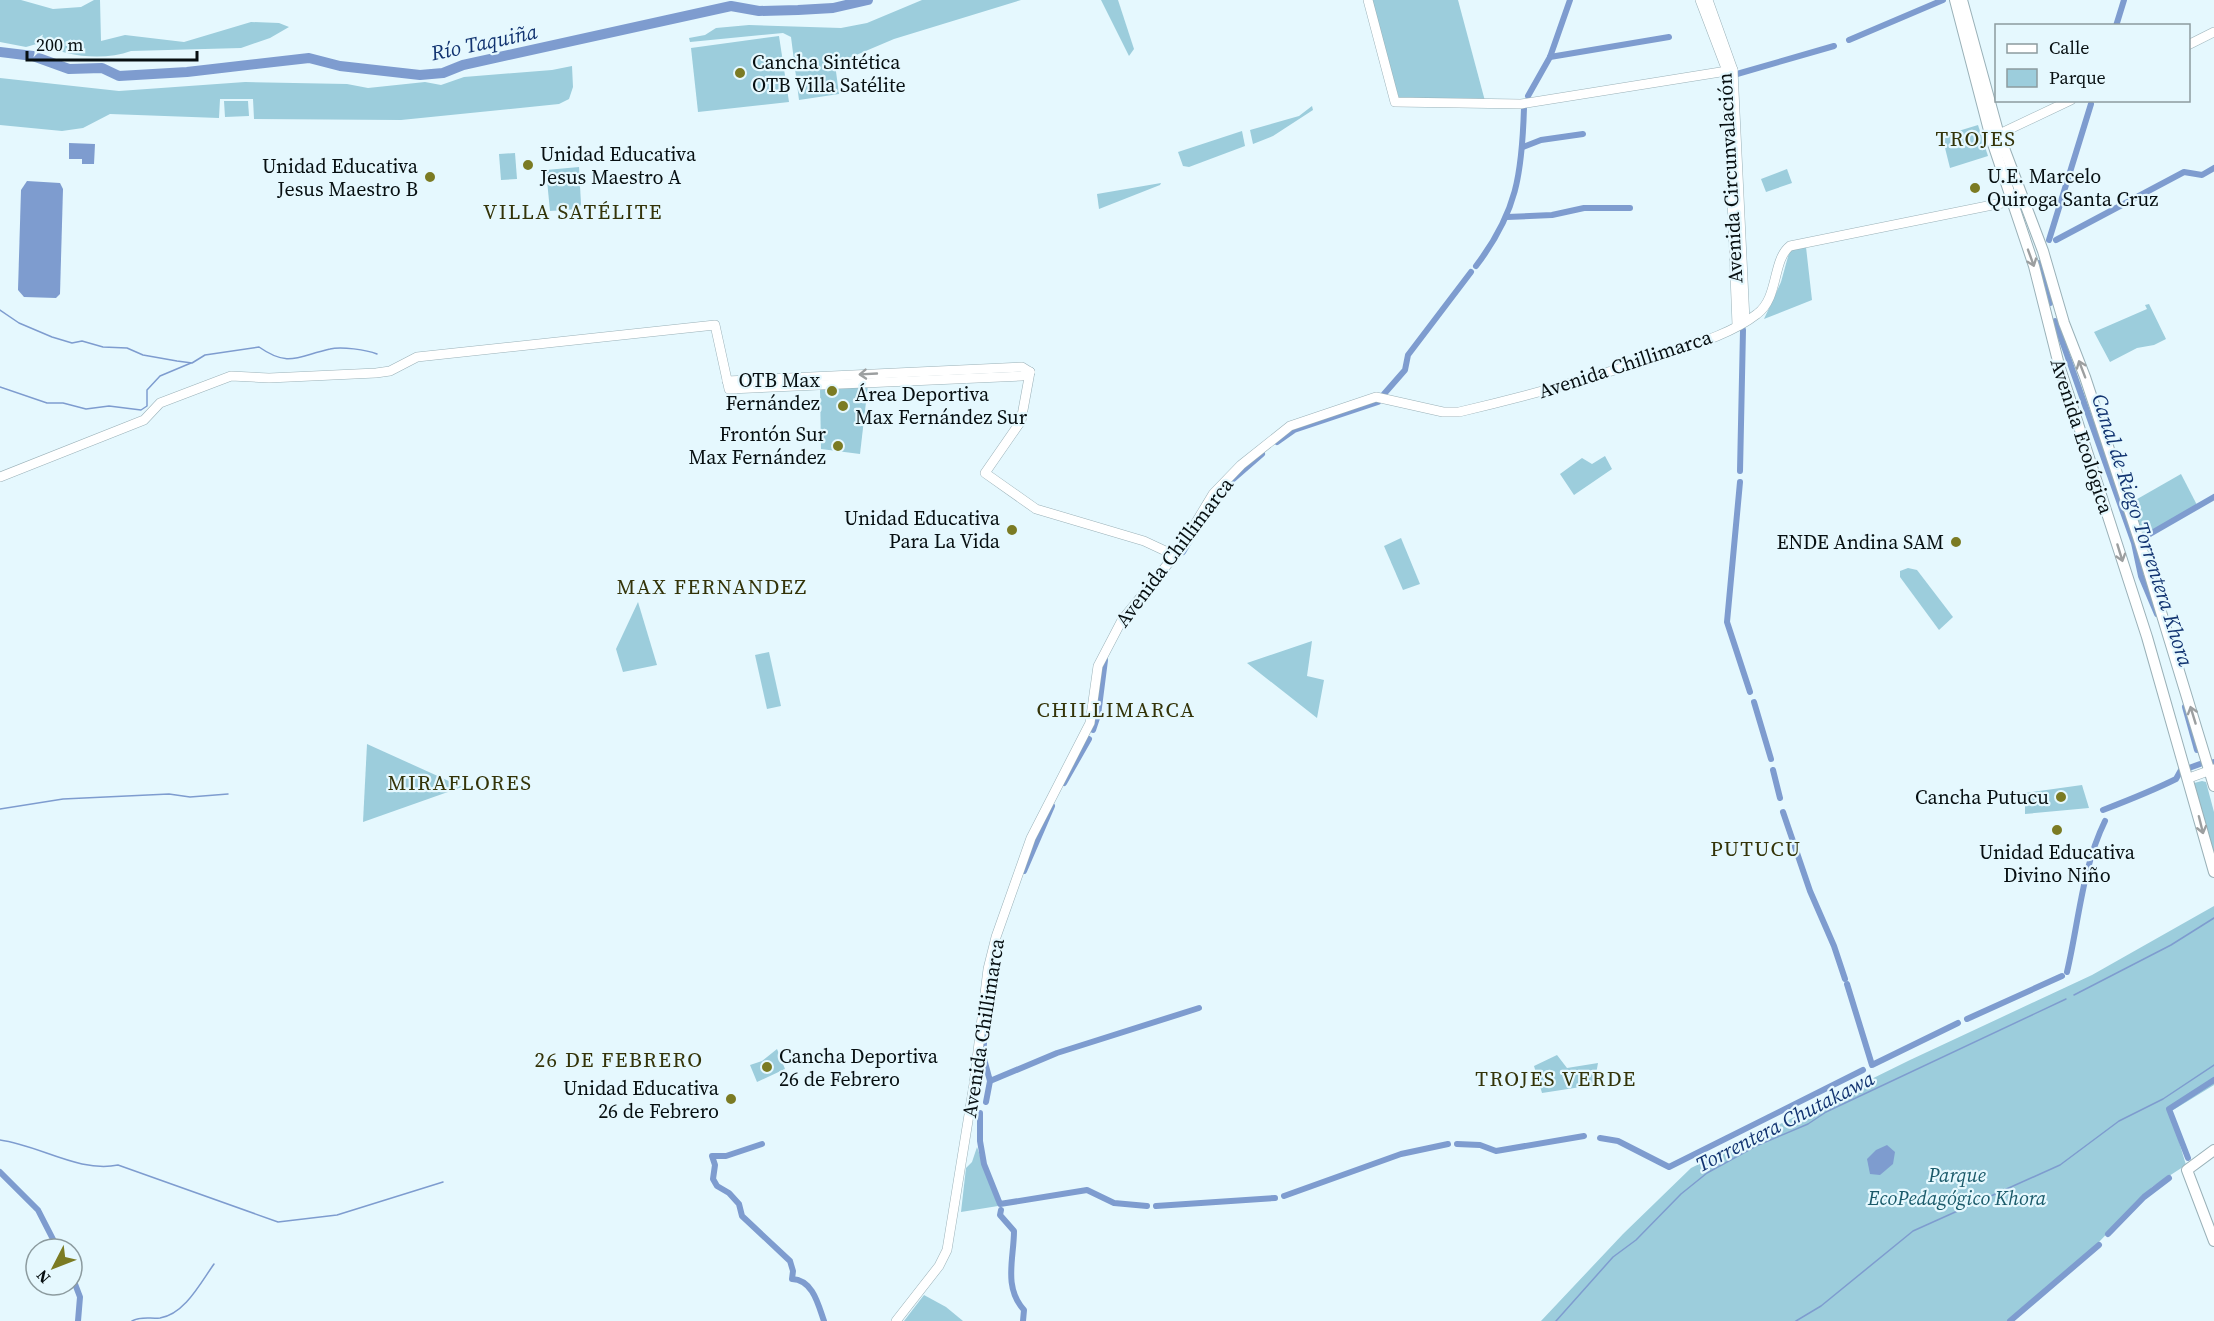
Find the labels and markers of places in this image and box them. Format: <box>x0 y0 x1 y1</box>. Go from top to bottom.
place label: Cancha Sintética OTB Villa Satélite <box>752 48 906 99</box>
marker: Cancha Sintética OTB Villa Satélite <box>733 66 747 80</box>
place label: Unidad Educativa Jesus Maestro A <box>539 140 697 191</box>
place label: Unidad Educativa Jesus Maestro B <box>262 152 419 203</box>
marker: Unidad Educativa Jesus Maestro A <box>521 158 535 172</box>
place label: U.E. Marcelo Quiroga Santa Cruz <box>1987 162 2158 213</box>
marker: Unidad Educativa Jesus Maestro B <box>423 170 437 184</box>
marker: U.E. Marcelo Quiroga Santa Cruz <box>1968 181 1982 195</box>
place label: OTB Max Fernández <box>726 366 820 417</box>
place label: Área Deportiva Max Fernández Sur <box>855 380 1028 431</box>
marker: OTB Max Fernández <box>825 384 839 398</box>
marker: Área Deportiva Max Fernández Sur <box>836 399 850 413</box>
place label: Frontón Sur Max Fernández <box>689 420 827 471</box>
marker: Frontón Sur Max Fernández <box>831 439 845 453</box>
place label: Unidad Educativa Para La Vida <box>844 504 1001 555</box>
marker: Unidad Educativa Para La Vida <box>1005 523 1019 537</box>
place label: ENDE Andina SAM <box>1777 528 1944 556</box>
marker: ENDE Andina SAM <box>1949 535 1963 549</box>
place label: Cancha Putucu <box>1915 783 2049 811</box>
marker: Cancha Putucu <box>2054 790 2068 804</box>
marker: Unidad Educativa Divino Niño <box>2050 823 2064 837</box>
place label: Unidad Educativa Divino Niño <box>1979 838 2136 889</box>
place label: Cancha Deportiva 26 de Febrero <box>779 1042 939 1093</box>
marker: Cancha Deportiva 26 de Febrero <box>760 1060 774 1074</box>
place label: Unidad Educativa 26 de Febrero <box>563 1074 720 1125</box>
marker: Unidad Educativa 26 de Febrero <box>724 1092 738 1106</box>

